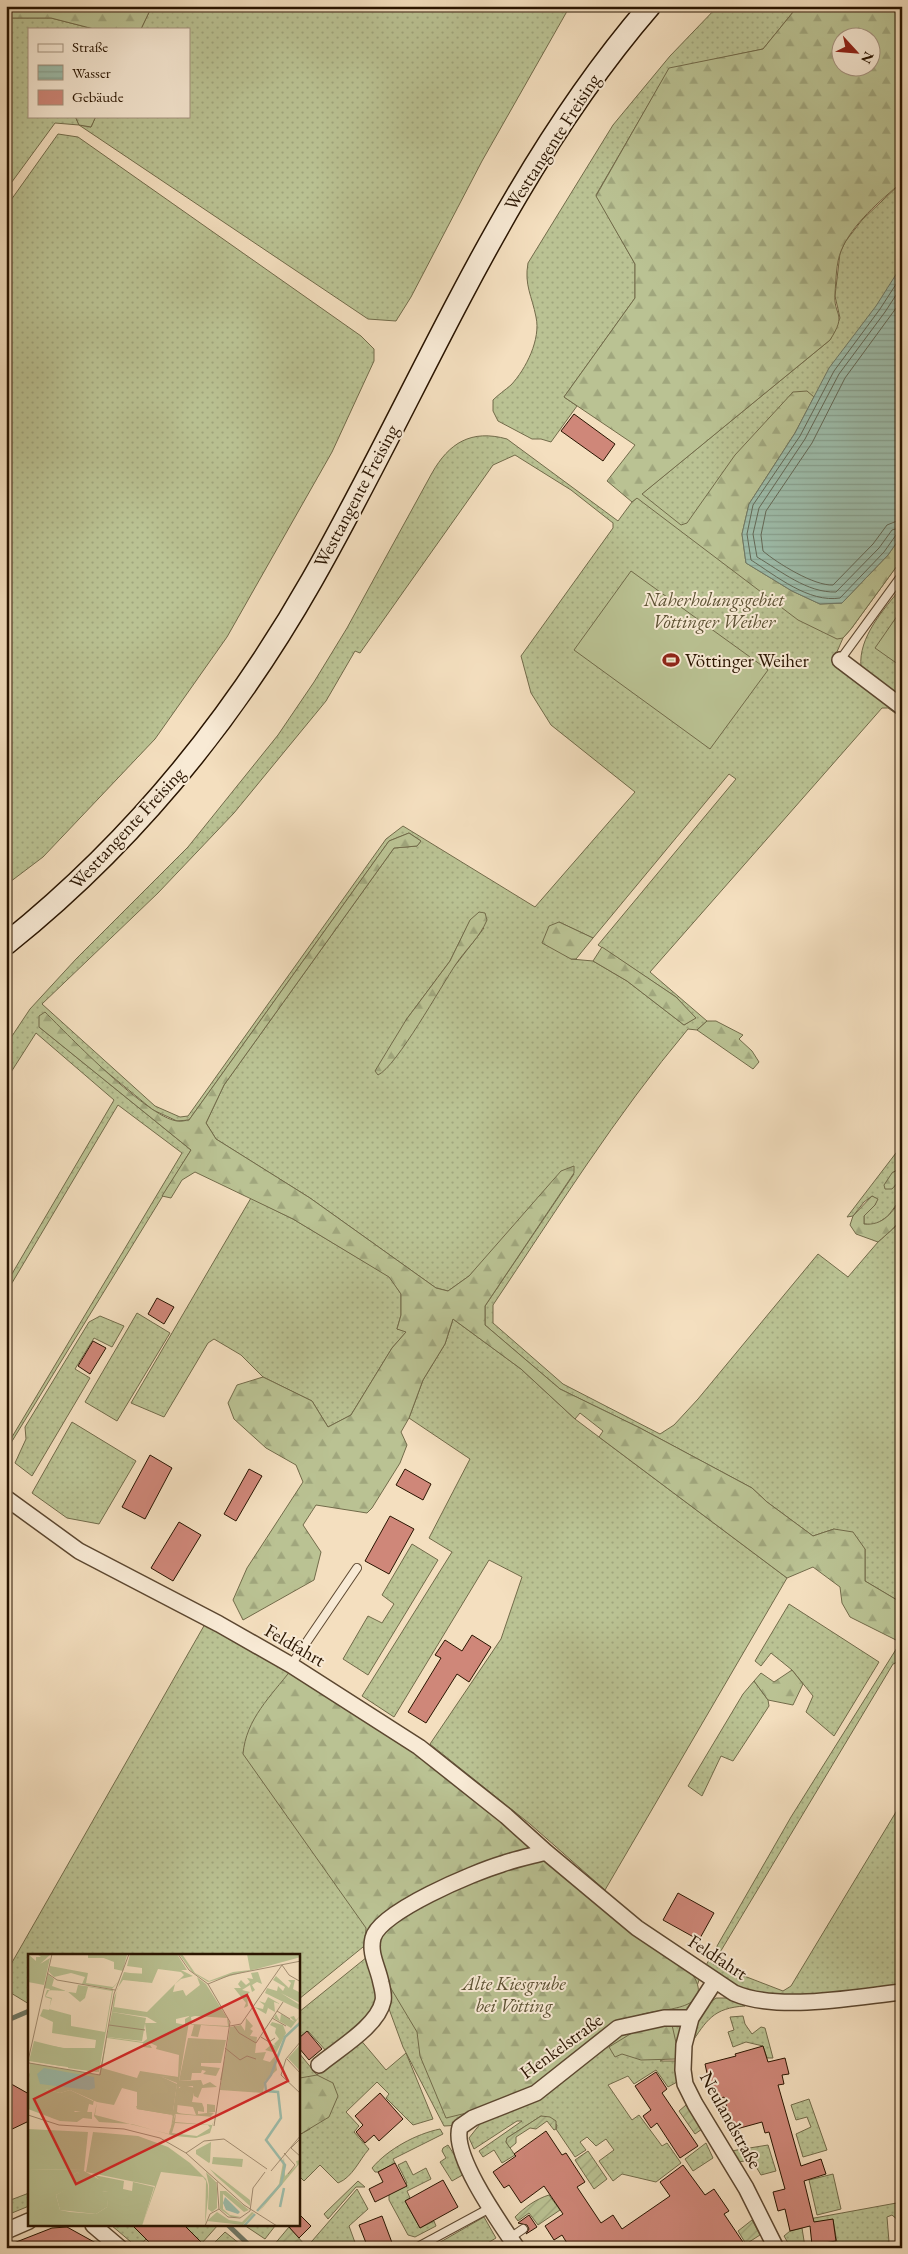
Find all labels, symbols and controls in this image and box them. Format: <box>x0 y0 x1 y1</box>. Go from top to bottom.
legend <box>28 28 190 118</box>
north arrow <box>830 28 880 78</box>
text: Straße <box>72 37 108 56</box>
text: N <box>857 49 878 67</box>
text: Wasser <box>72 63 111 82</box>
street label: Westtangente Freising <box>498 68 606 215</box>
text: Gebäude <box>72 87 124 106</box>
street label: Westtangente Freising <box>308 419 405 572</box>
park label: Naherholungsgebiet Vöttinger Weiher <box>643 587 786 634</box>
place label: Vöttinger Weiher <box>685 648 809 673</box>
sports icon: Vöttinger Weiher <box>661 650 681 670</box>
street label: Westtangente Freising <box>64 761 191 895</box>
street label: Feldfahrt <box>260 1618 330 1672</box>
street label: Feldfahrt <box>684 1929 753 1985</box>
inset map <box>28 1954 300 2226</box>
park label: Alte Kiesgrube bei Vötting <box>460 1971 566 2018</box>
street label: Henkelstraße <box>515 2007 607 2085</box>
street label: Neulandstraße <box>694 2067 768 2173</box>

